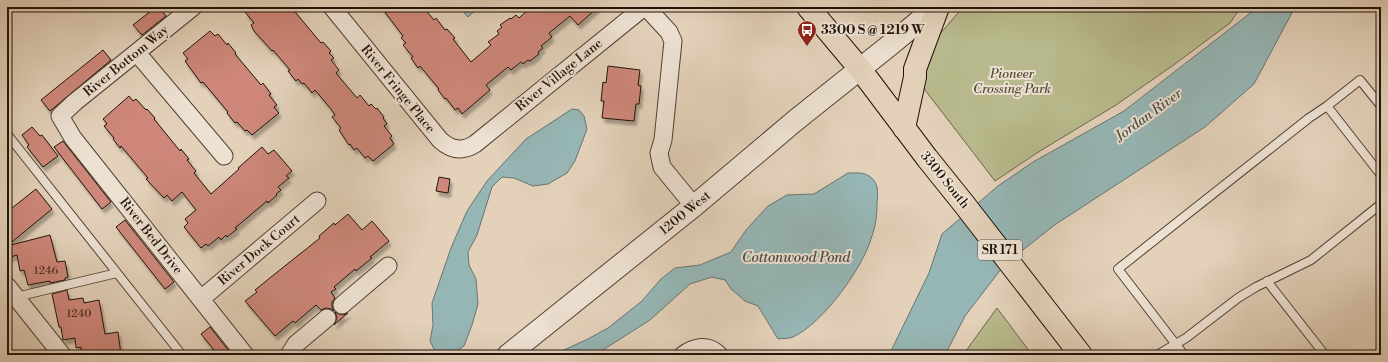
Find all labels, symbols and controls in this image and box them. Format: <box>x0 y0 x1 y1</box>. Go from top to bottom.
bus stop icon: 3300 S @ 1219 W <box>796 19 818 47</box>
street label: River Bottom Way <box>80 21 172 100</box>
place label: 3300 S @ 1219 W <box>821 22 925 38</box>
street label: River Village Lane <box>512 35 606 115</box>
street label: River Fringe Place <box>357 42 439 137</box>
park label: Pioneer Crossing Park <box>973 66 1051 97</box>
water label: Jordan River <box>1111 84 1187 146</box>
street label: 3300 South <box>917 148 973 212</box>
street label: 1200 West <box>656 187 714 238</box>
street label: River Bed Drive <box>116 194 186 278</box>
street label: River Dock Court <box>215 211 304 289</box>
road number: SR 171 <box>978 240 1022 260</box>
water label: Cottonwood Pond <box>742 249 851 267</box>
house number: 1246 <box>34 264 59 278</box>
house number: 1240 <box>66 307 92 321</box>

